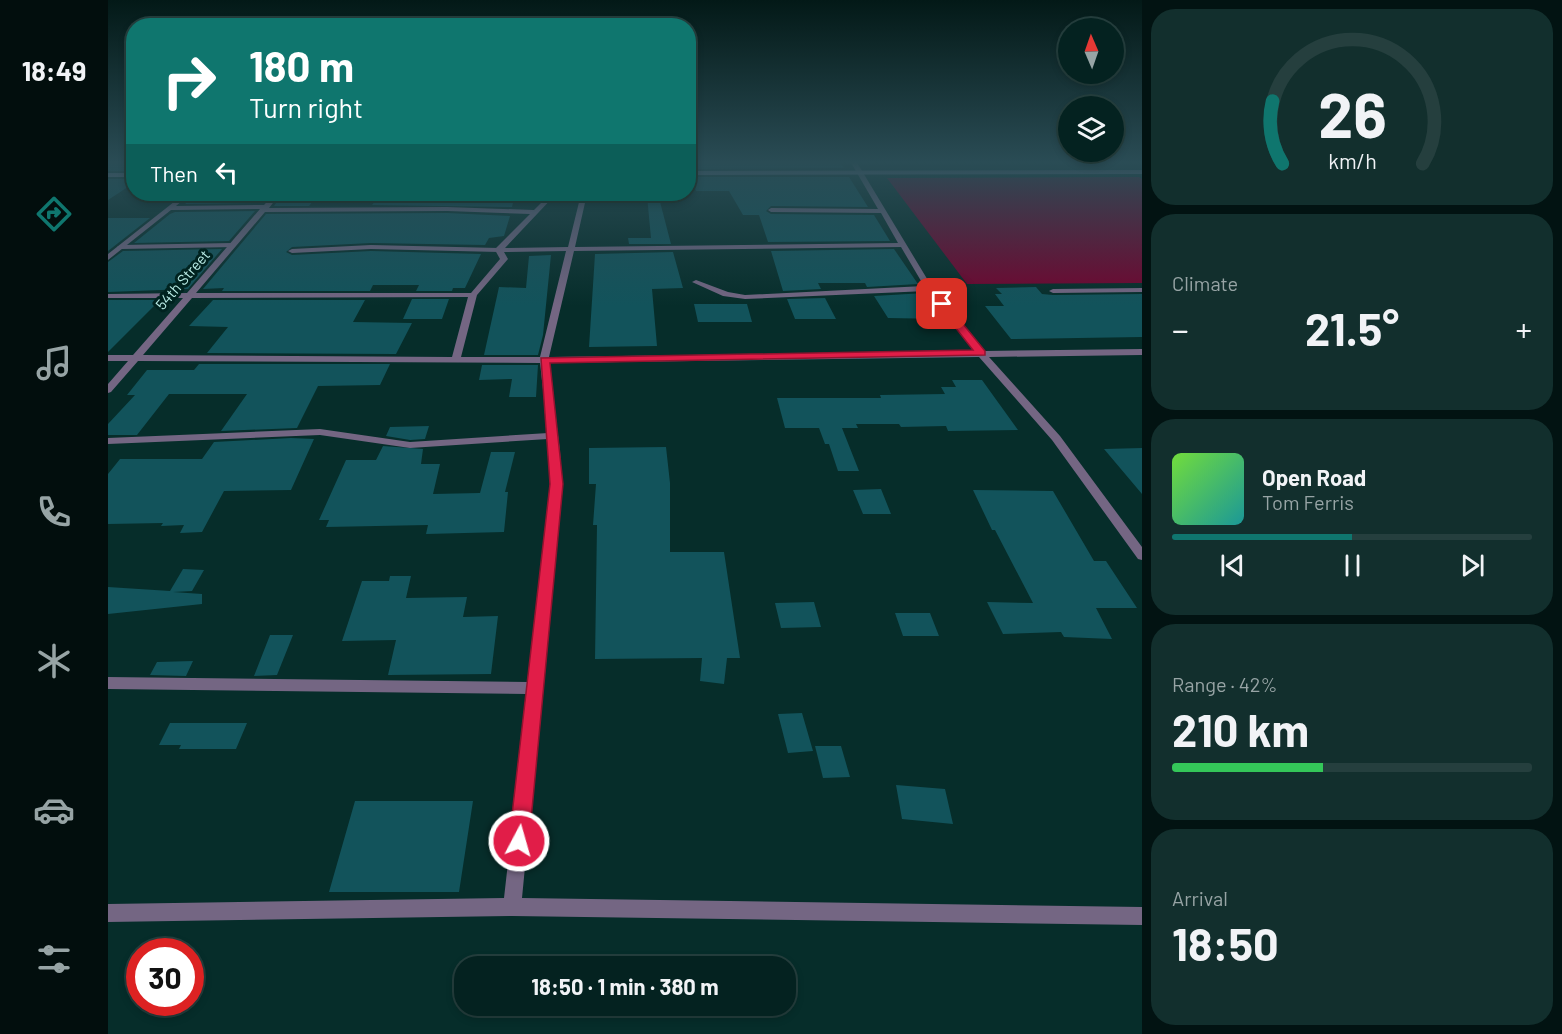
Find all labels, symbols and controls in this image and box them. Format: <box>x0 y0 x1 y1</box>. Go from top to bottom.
north arrow <box>1058 18 1124 84</box>
map controls <box>1058 18 1124 162</box>
text: 180 m <box>249 40 354 90</box>
icon: right <box>150 42 228 120</box>
text: 18:49 <box>22 54 86 86</box>
text: 26 <box>1318 76 1386 150</box>
text: Turn right <box>249 91 363 123</box>
button: layers <box>1058 96 1124 162</box>
text: km/h <box>1328 148 1376 173</box>
icon: left <box>210 156 243 189</box>
text: Then <box>150 160 198 186</box>
icon: directions <box>33 193 75 235</box>
street label: 54th Street <box>151 246 213 313</box>
text: Climate <box>1172 271 1238 295</box>
pin <box>916 278 967 329</box>
icon: arrive <box>925 287 958 320</box>
text: 21.5° <box>1305 301 1399 355</box>
text: − <box>1172 309 1189 349</box>
text: + <box>1516 309 1532 349</box>
icon: music <box>33 342 75 384</box>
text: Open Road <box>1262 464 1366 490</box>
text: Tom Ferris <box>1262 490 1354 514</box>
icon: phone <box>33 491 75 533</box>
icon: previous <box>1216 549 1249 582</box>
icon: pause <box>1336 549 1369 582</box>
icon: next <box>1456 549 1489 582</box>
icon: climate <box>33 640 75 682</box>
text: Range · 42% <box>1172 672 1278 696</box>
text: 210 km <box>1172 702 1309 756</box>
icon: car <box>33 789 75 831</box>
position arrow <box>487 809 551 873</box>
text: Arrival <box>1172 886 1228 910</box>
text: 18:50 <box>1172 916 1279 970</box>
icon: filters <box>33 938 75 980</box>
speed limit sign: 30 <box>126 938 204 1016</box>
text: 18:50 · 1 min · 380 m <box>531 973 719 999</box>

